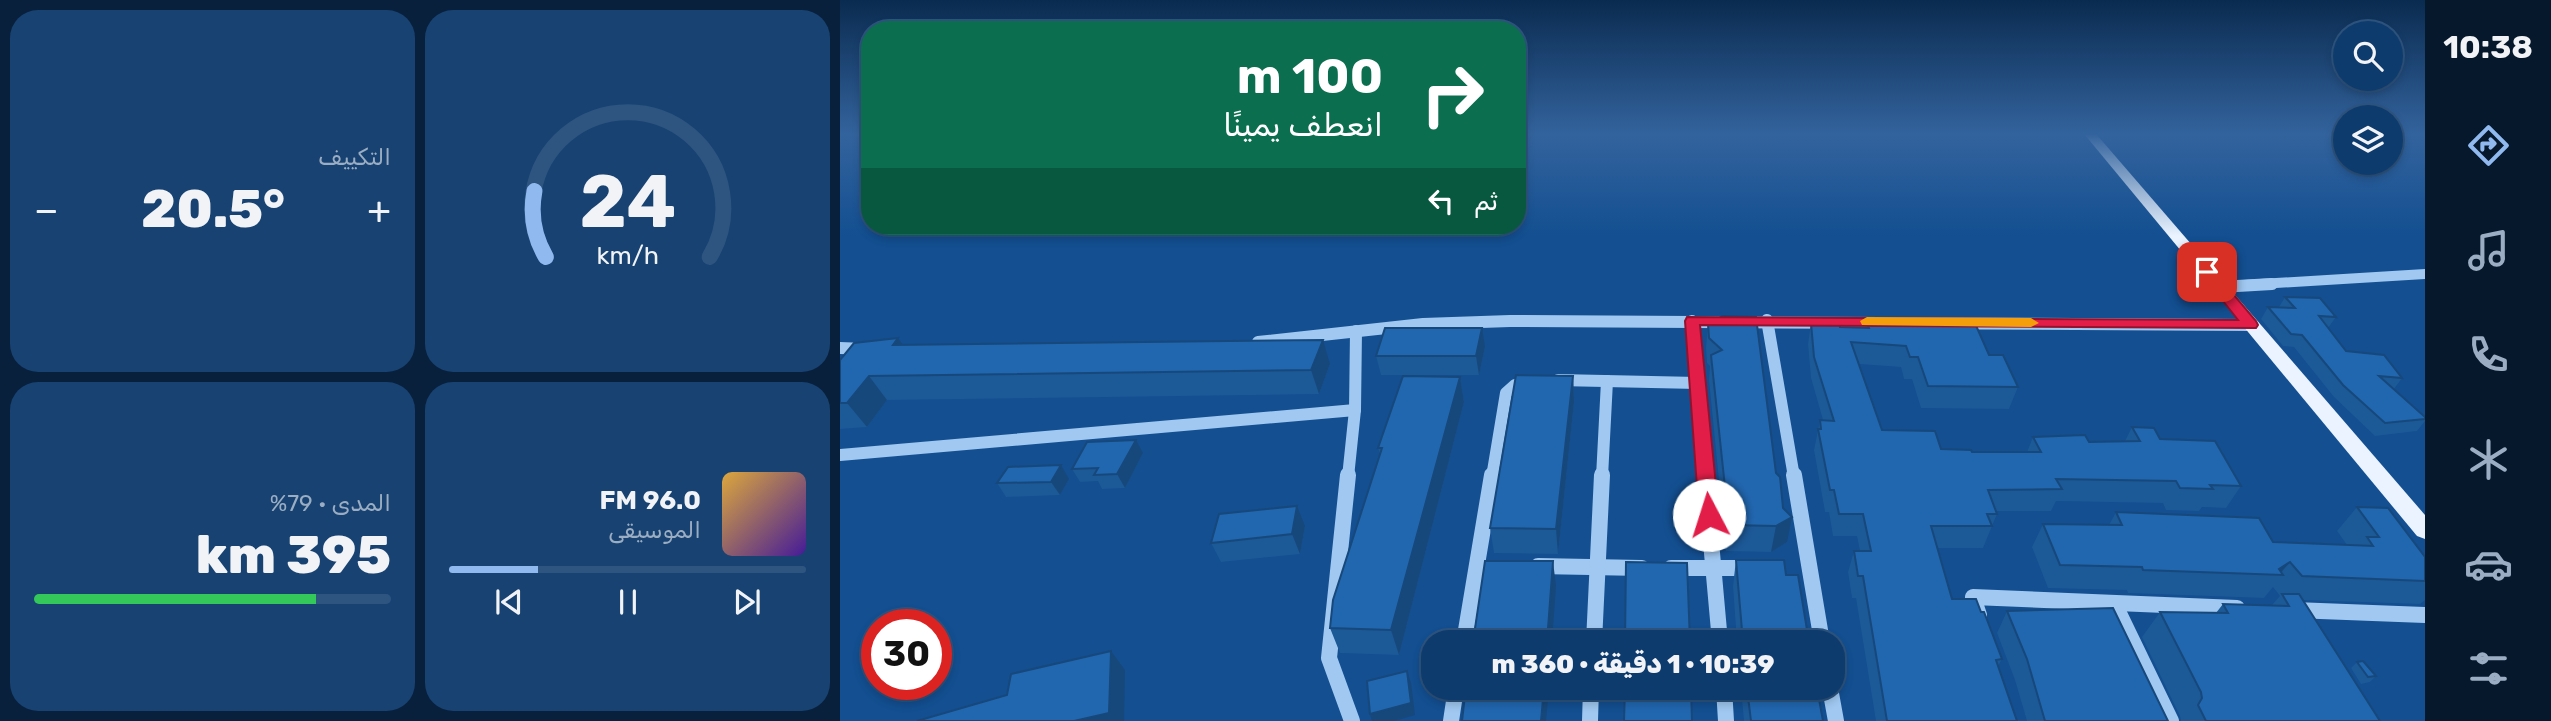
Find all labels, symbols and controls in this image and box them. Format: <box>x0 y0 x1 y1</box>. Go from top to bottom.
map controls <box>2333 21 2403 175</box>
button: search <box>2333 21 2403 91</box>
text: 10:38 <box>2443 28 2533 66</box>
text: 100 m <box>1237 47 1383 105</box>
icon: right <box>1407 49 1498 140</box>
button: layers <box>2333 105 2403 175</box>
text: انعطف يمينًا <box>1223 106 1383 144</box>
icon: directions <box>2464 121 2513 170</box>
text: التكييف <box>318 143 391 171</box>
text: 24 <box>579 159 676 245</box>
text: 20.5° <box>141 178 285 240</box>
icon: left <box>1422 182 1460 220</box>
text: ثم <box>1474 186 1498 217</box>
text: − <box>34 187 59 233</box>
text: + <box>367 187 391 233</box>
icon: music <box>2464 226 2513 275</box>
text: km/h <box>596 241 659 270</box>
pin <box>2177 242 2237 302</box>
icon: arrive <box>2188 253 2226 291</box>
icon: phone <box>2464 330 2513 379</box>
icon: climate <box>2464 435 2513 484</box>
position arrow <box>1672 478 1746 552</box>
text: 96.0 FM <box>599 485 701 516</box>
text: المدى · 79% <box>270 489 391 517</box>
text: الموسيقى <box>608 516 701 544</box>
text: 395 km <box>196 524 391 586</box>
icon: car <box>2464 540 2513 589</box>
icon: previous <box>490 583 528 621</box>
icon: pause <box>609 583 647 621</box>
icon: next <box>728 583 766 621</box>
speed limit sign: 30 <box>861 609 952 700</box>
icon: filters <box>2464 644 2513 693</box>
text: 10:39 · 1 دقيقة · 360 m <box>1492 649 1774 680</box>

